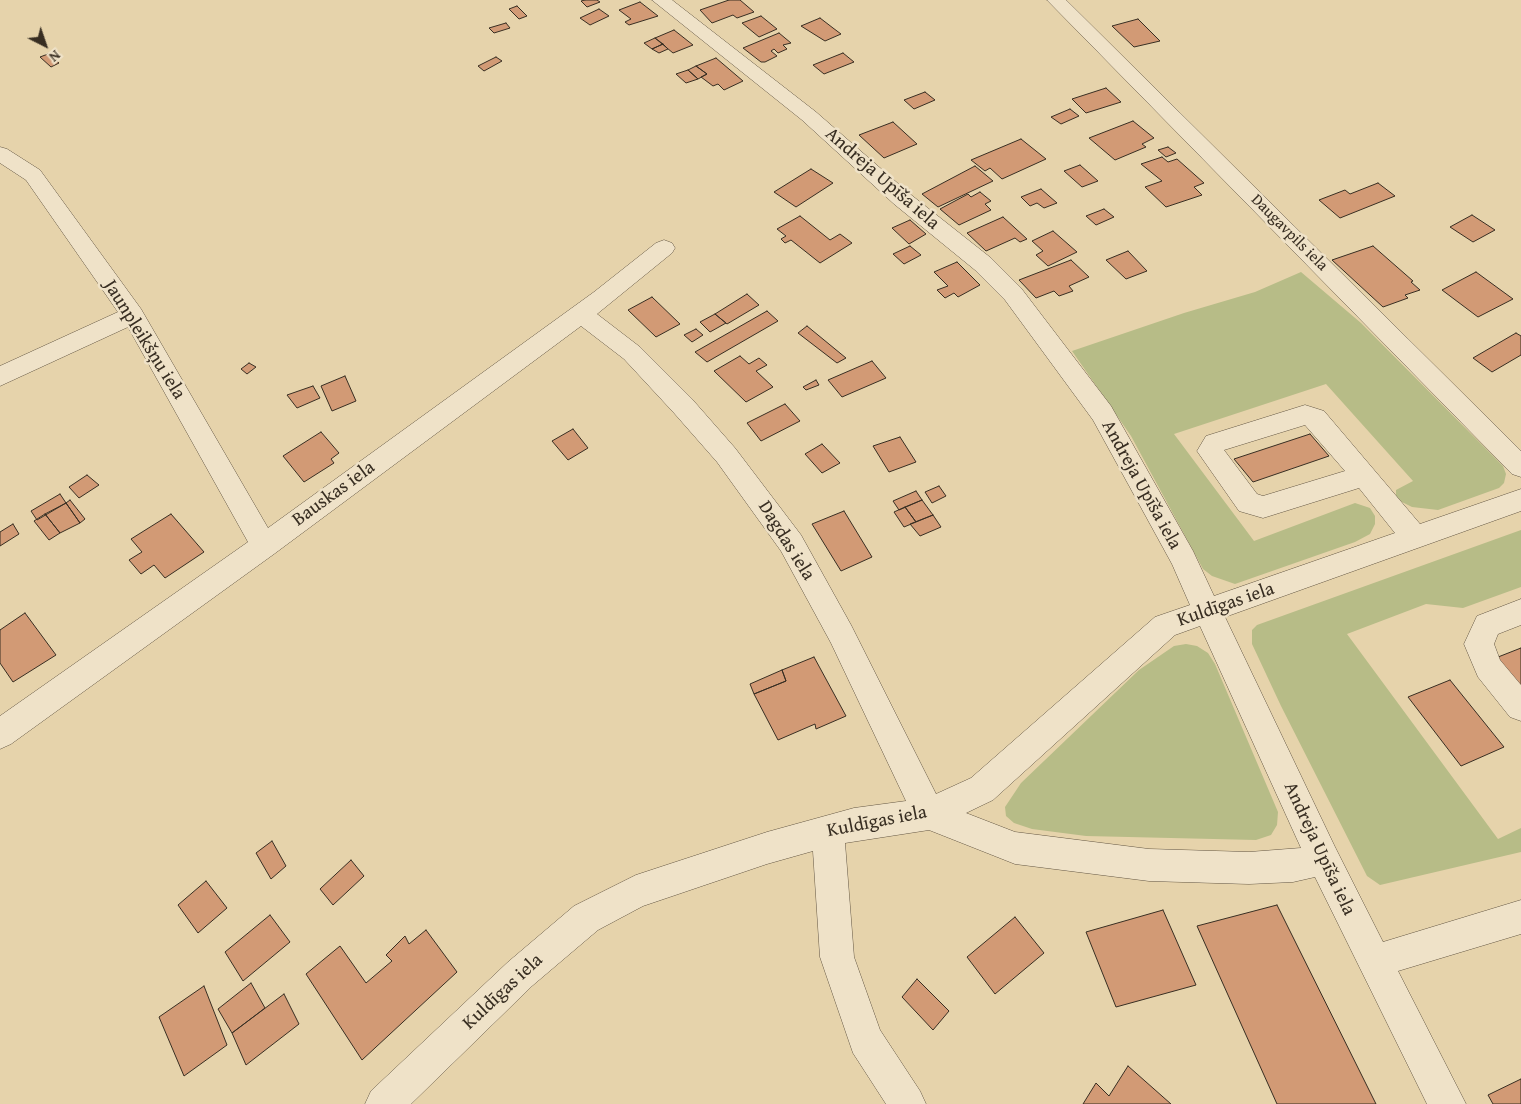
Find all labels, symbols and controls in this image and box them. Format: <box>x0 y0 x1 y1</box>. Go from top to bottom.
north arrow <box>20 20 70 70</box>
text: N <box>45 46 65 67</box>
street label: Andreja Upīša iela <box>820 123 944 235</box>
street label: Daugavpils iela <box>1247 191 1331 275</box>
street label: Jaunpleikšņu iela <box>98 276 190 404</box>
street label: Andreja Upīša iela <box>1096 416 1186 554</box>
street label: Bauskas iela <box>288 456 380 532</box>
street label: Dagdas iela <box>753 497 819 585</box>
street label: Kuldīgas iela <box>1175 578 1277 632</box>
street label: Andreja Upīša iela <box>1278 779 1360 919</box>
street label: Kuldīgas iela <box>825 801 929 843</box>
street label: Kuldīgas iela <box>458 949 548 1035</box>

